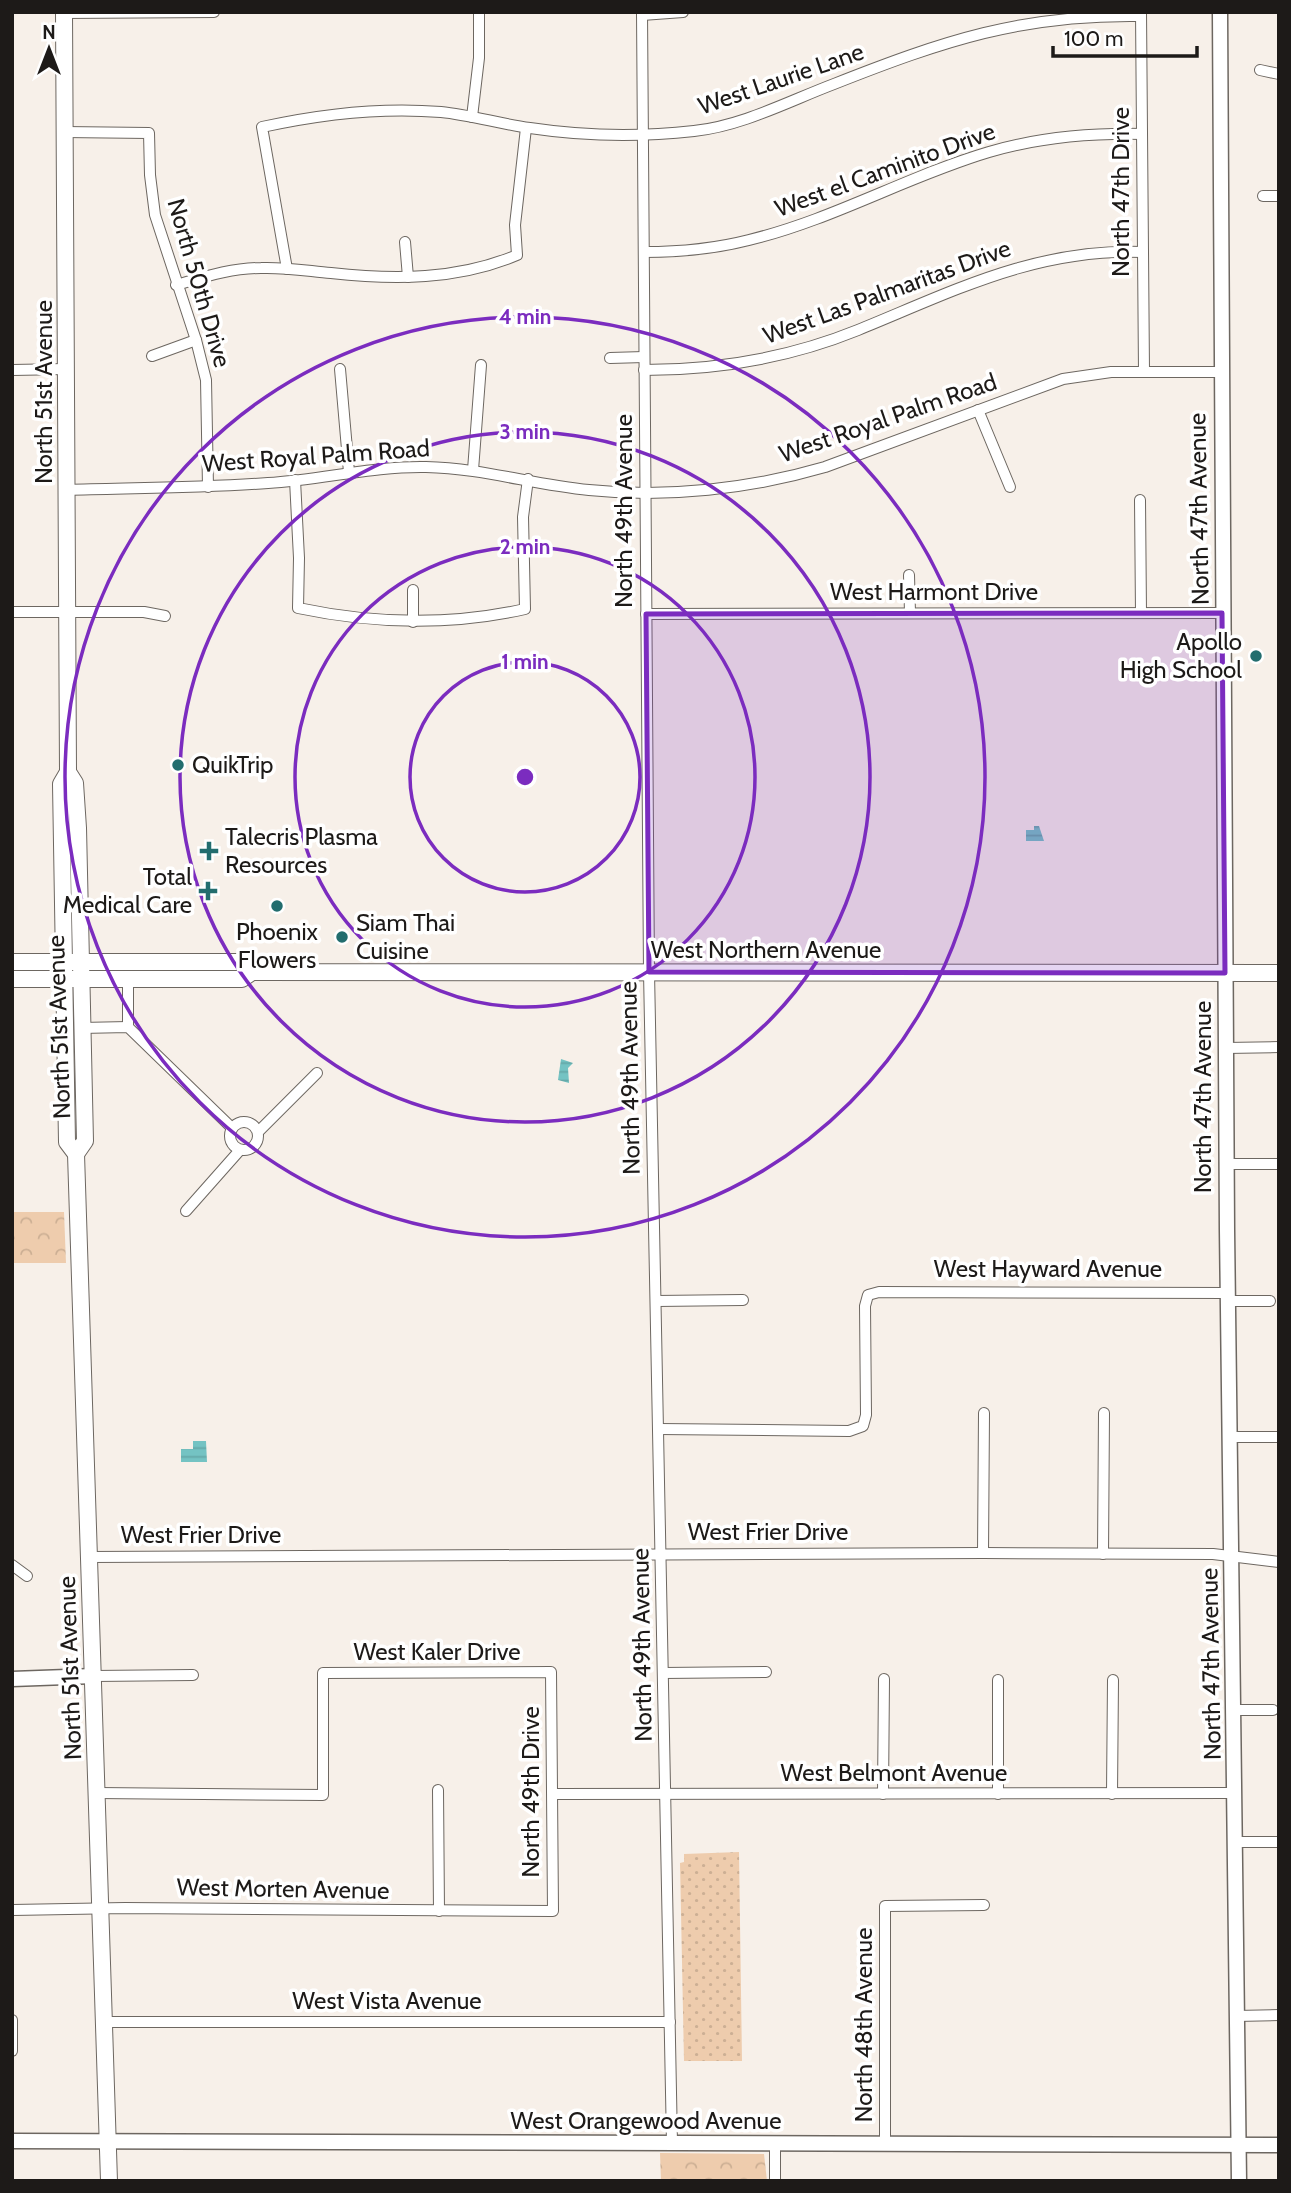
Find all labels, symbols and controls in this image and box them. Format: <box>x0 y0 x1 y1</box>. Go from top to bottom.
north arrow <box>14 14 84 84</box>
scale bar <box>1053 14 1196 58</box>
text: N <box>42 21 56 44</box>
text: 100 m <box>1064 26 1123 51</box>
street label: West Laurie Lane <box>694 37 867 120</box>
street label: North 47th Drive <box>1106 107 1135 277</box>
street label: West el Caminito Drive <box>771 116 999 223</box>
street label: North 50th Drive <box>162 195 237 370</box>
street label: West Las Palmaritas Drive <box>759 233 1014 350</box>
street label: North 51st Avenue <box>29 300 58 484</box>
text: 4 min <box>499 304 551 329</box>
street label: West Royal Palm Road <box>775 367 1000 468</box>
street label: North 47th Avenue <box>1182 413 1215 605</box>
street label: North 49th Avenue <box>609 414 638 608</box>
text: 3 min <box>500 419 550 444</box>
street label: West Royal Palm Road <box>201 433 431 478</box>
text: 2 min <box>500 534 550 559</box>
street label: West Harmont Drive <box>830 577 1038 606</box>
place label: Apollo High School <box>1120 627 1242 684</box>
marker: Apollo High School <box>1248 648 1264 664</box>
text: 1 min <box>501 649 549 674</box>
place label: QuikTrip <box>192 750 273 779</box>
marker: QuikTrip <box>170 757 186 773</box>
centre of rings <box>513 765 537 789</box>
place label: Talecris Plasma Resources <box>225 822 378 879</box>
marker: Talecris Plasma Resources <box>199 841 219 861</box>
place label: Total Medical Care <box>63 862 192 919</box>
marker: Total Medical Care <box>198 881 218 901</box>
marker: Phoenix Flowers <box>269 898 285 914</box>
place label: Siam Thai Cuisine <box>356 908 455 965</box>
place label: Phoenix Flowers <box>236 917 319 974</box>
marker: Siam Thai Cuisine <box>334 929 350 945</box>
street label: North 51st Avenue <box>41 934 76 1120</box>
street label: West Northern Avenue <box>651 935 881 964</box>
street label: North 49th Avenue <box>613 981 646 1175</box>
street label: North 47th Avenue <box>1188 1001 1217 1193</box>
street label: West Hayward Avenue <box>934 1254 1162 1283</box>
street label: West Frier Drive <box>688 1517 848 1546</box>
street label: West Frier Drive <box>121 1520 281 1549</box>
street label: North 49th Avenue <box>625 1548 658 1742</box>
street label: North 47th Avenue <box>1194 1568 1227 1760</box>
street label: North 51st Avenue <box>52 1575 87 1761</box>
street label: West Kaler Drive <box>353 1637 521 1666</box>
street label: North 49th Drive <box>516 1706 545 1878</box>
street label: West Belmont Avenue <box>781 1758 1007 1787</box>
street label: West Morten Avenue <box>176 1872 390 1905</box>
street label: North 48th Avenue <box>849 1928 878 2122</box>
street label: West Vista Avenue <box>292 1986 482 2015</box>
street label: West Orangewood Avenue <box>511 2106 781 2135</box>

